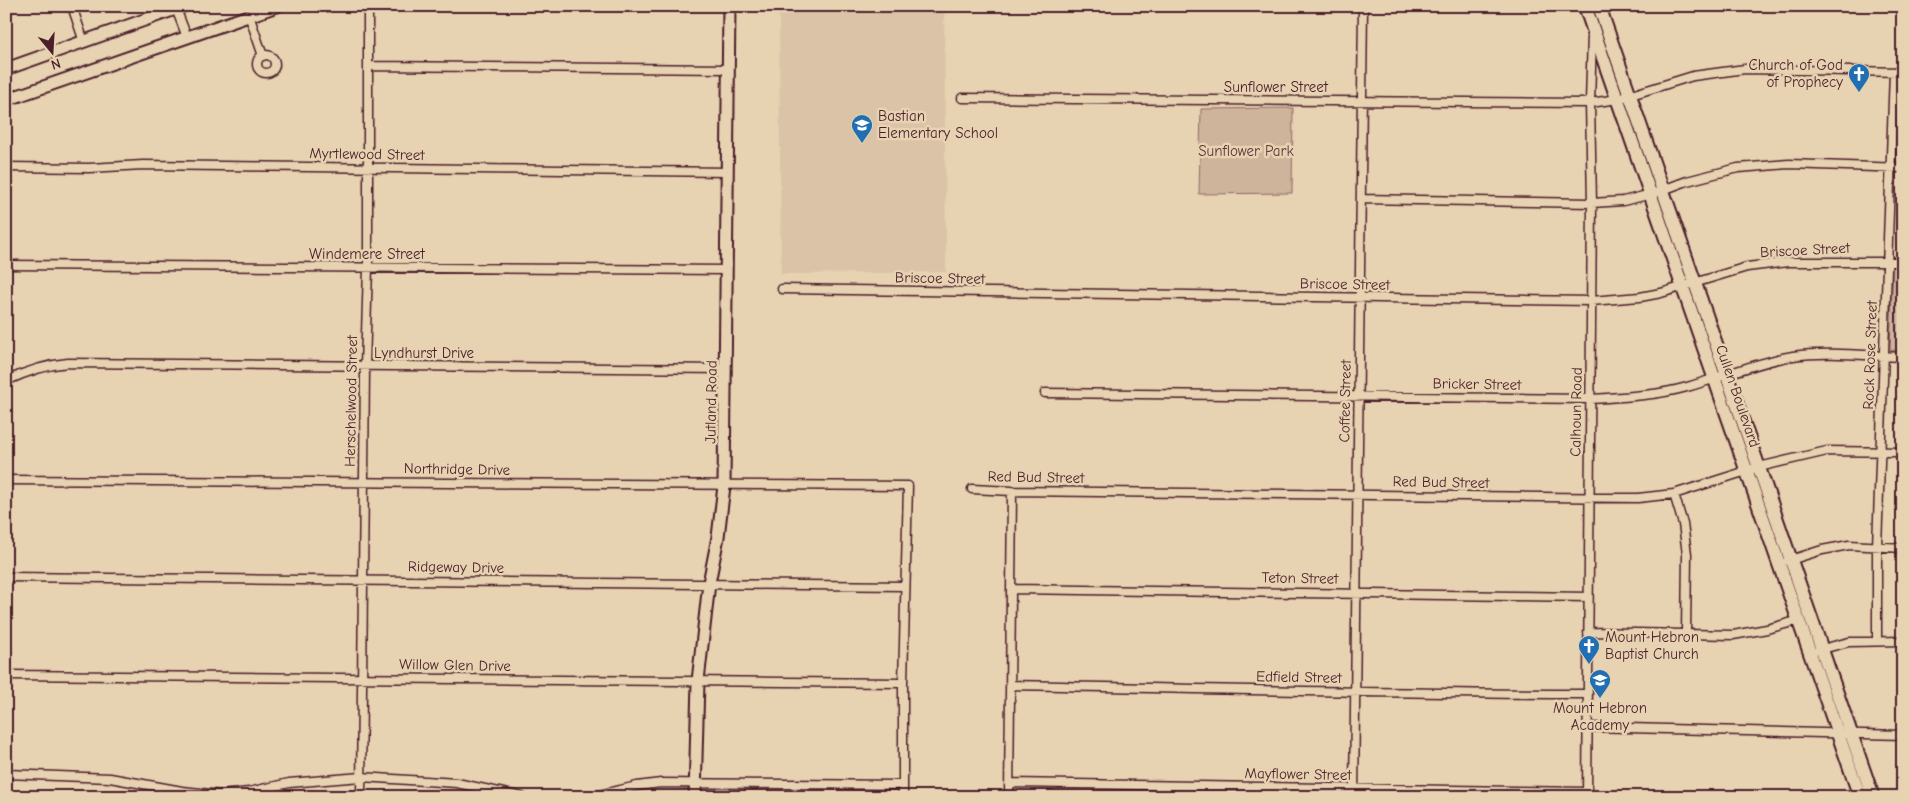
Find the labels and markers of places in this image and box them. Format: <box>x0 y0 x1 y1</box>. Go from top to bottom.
place label: Church of God of Prophecy <box>1749 56 1843 91</box>
church icon: Church of God of Prophecy <box>1847 62 1871 93</box>
place label: Bastian Elementary School <box>878 107 998 142</box>
school or university icon: Bastian Elementary School <box>850 113 874 144</box>
place label: Mount Hebron Baptist Church <box>1605 628 1699 663</box>
church icon: Mount Hebron Baptist Church <box>1577 634 1601 665</box>
school or university icon: Mount Hebron Academy <box>1588 668 1612 699</box>
place label: Mount Hebron Academy <box>1553 699 1647 734</box>

